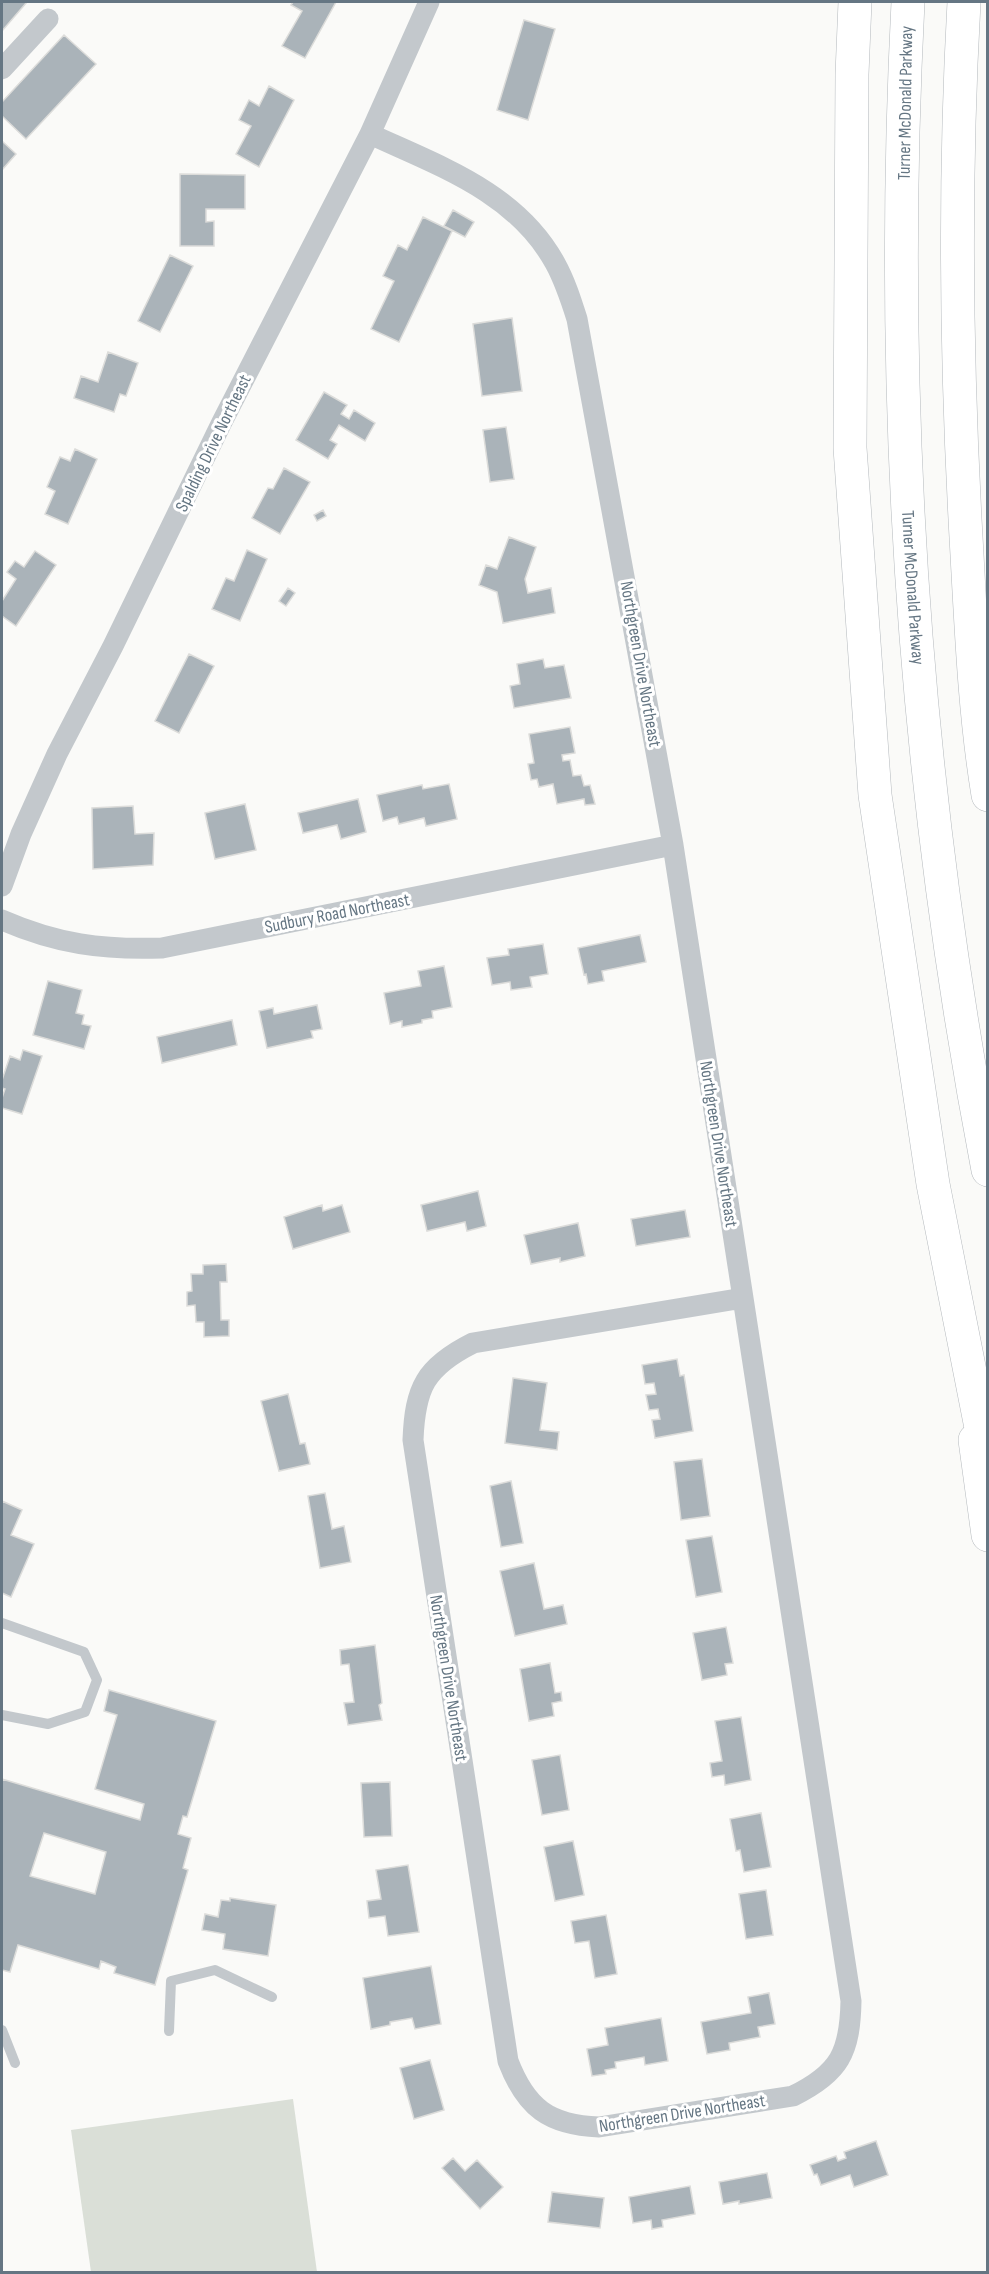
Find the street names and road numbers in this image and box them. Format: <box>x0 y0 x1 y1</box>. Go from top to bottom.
street label: Turner McDonald Parkway <box>894 26 917 180</box>
street label: Spalding Drive Northeast <box>171 371 256 515</box>
street label: Turner McDonald Parkway <box>897 510 929 666</box>
street label: Northgreen Drive Northeast <box>616 580 666 749</box>
street label: Sudbury Road Northeast <box>263 889 412 938</box>
street label: Northgreen Drive Northeast <box>695 1059 742 1229</box>
street label: Northgreen Drive Northeast <box>425 1593 472 1763</box>
street label: Northgreen Drive Northeast <box>597 2090 767 2137</box>

